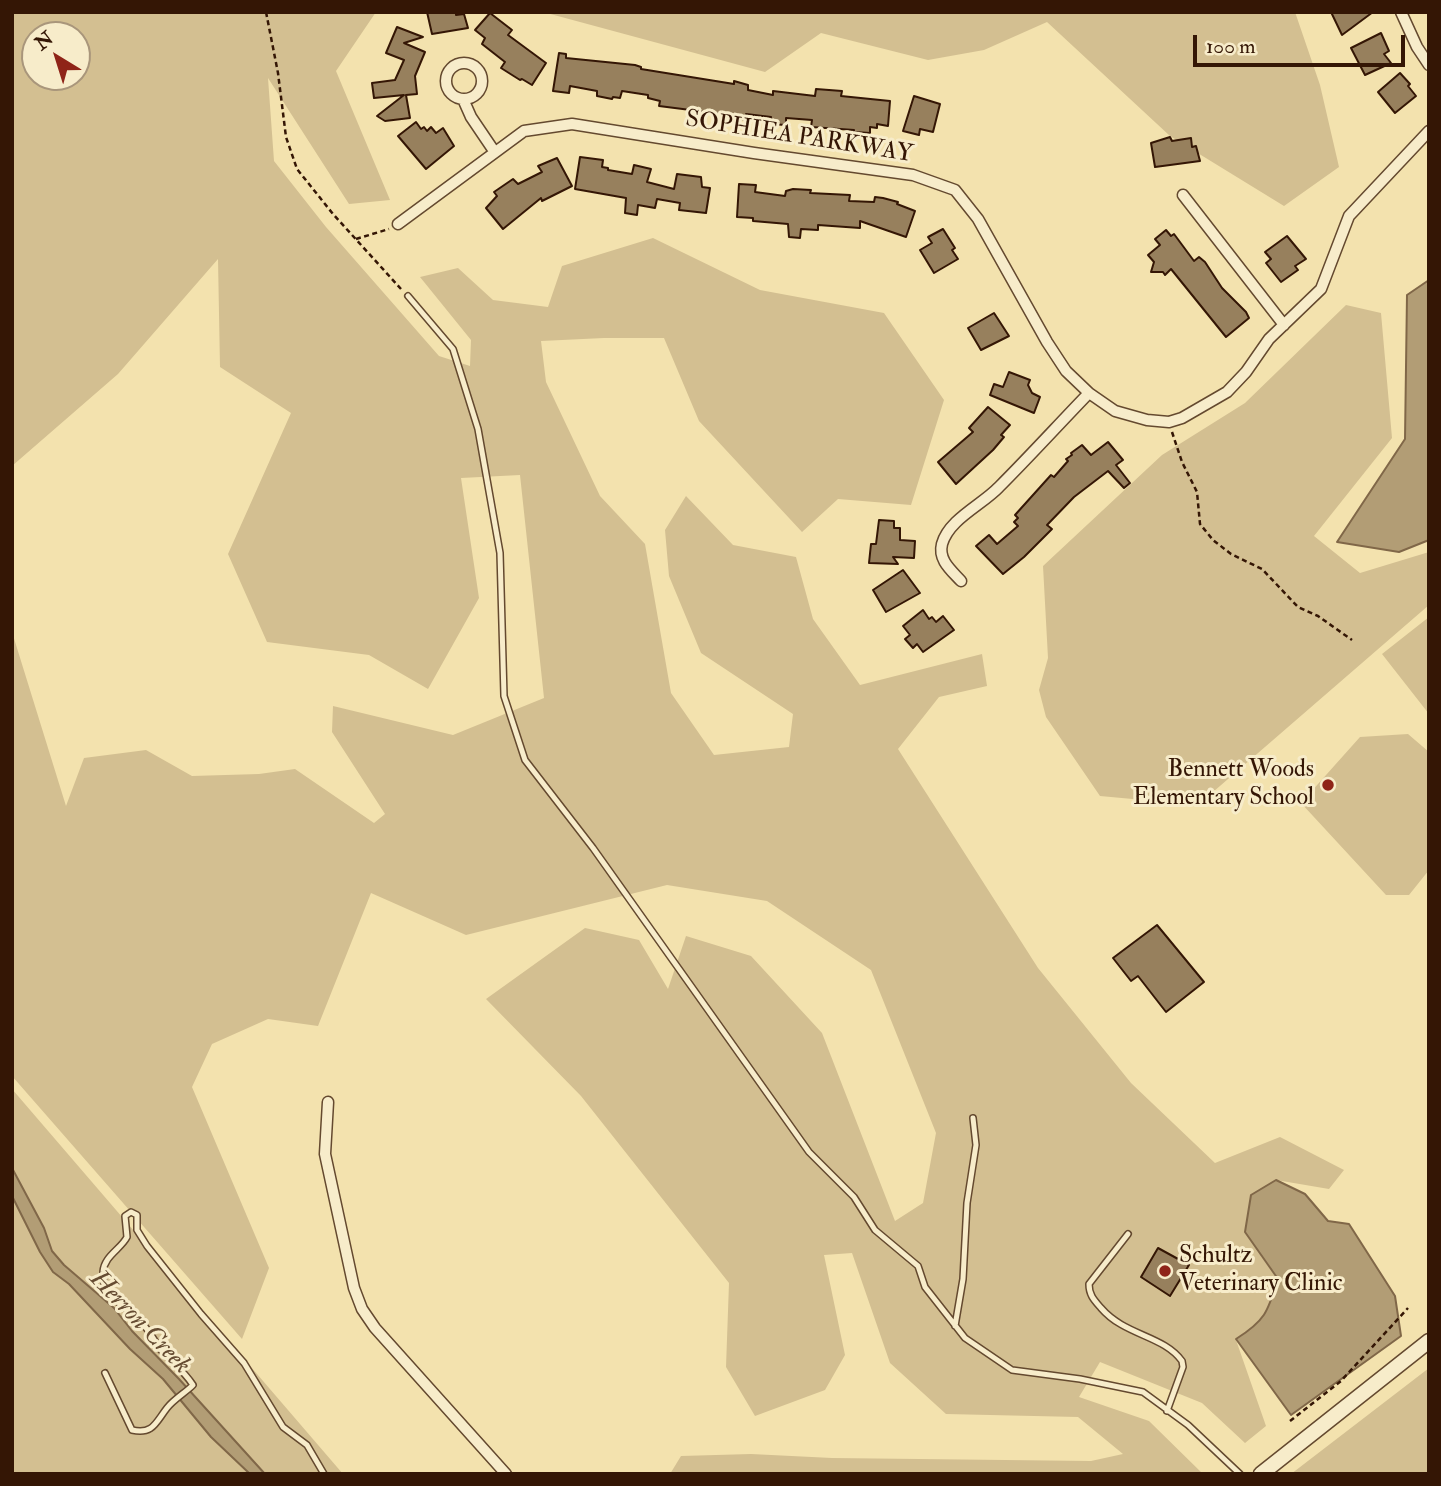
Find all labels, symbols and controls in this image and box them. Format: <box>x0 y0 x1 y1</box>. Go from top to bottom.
north arrow <box>21 21 91 91</box>
scale bar <box>1196 21 1408 65</box>
text: N <box>30 26 58 56</box>
text: 100 m <box>1206 33 1256 60</box>
street label: SOPHIEA PARKWAY <box>683 106 915 170</box>
place label: Bennett Woods Elementary School <box>1133 757 1314 813</box>
marker: Bennett Woods Elementary School <box>1320 777 1336 793</box>
place label: Schultz Veterinary Clinic <box>1179 1243 1342 1299</box>
marker: Schultz Veterinary Clinic <box>1157 1263 1173 1279</box>
water label: Herron Creek <box>82 1265 196 1381</box>

